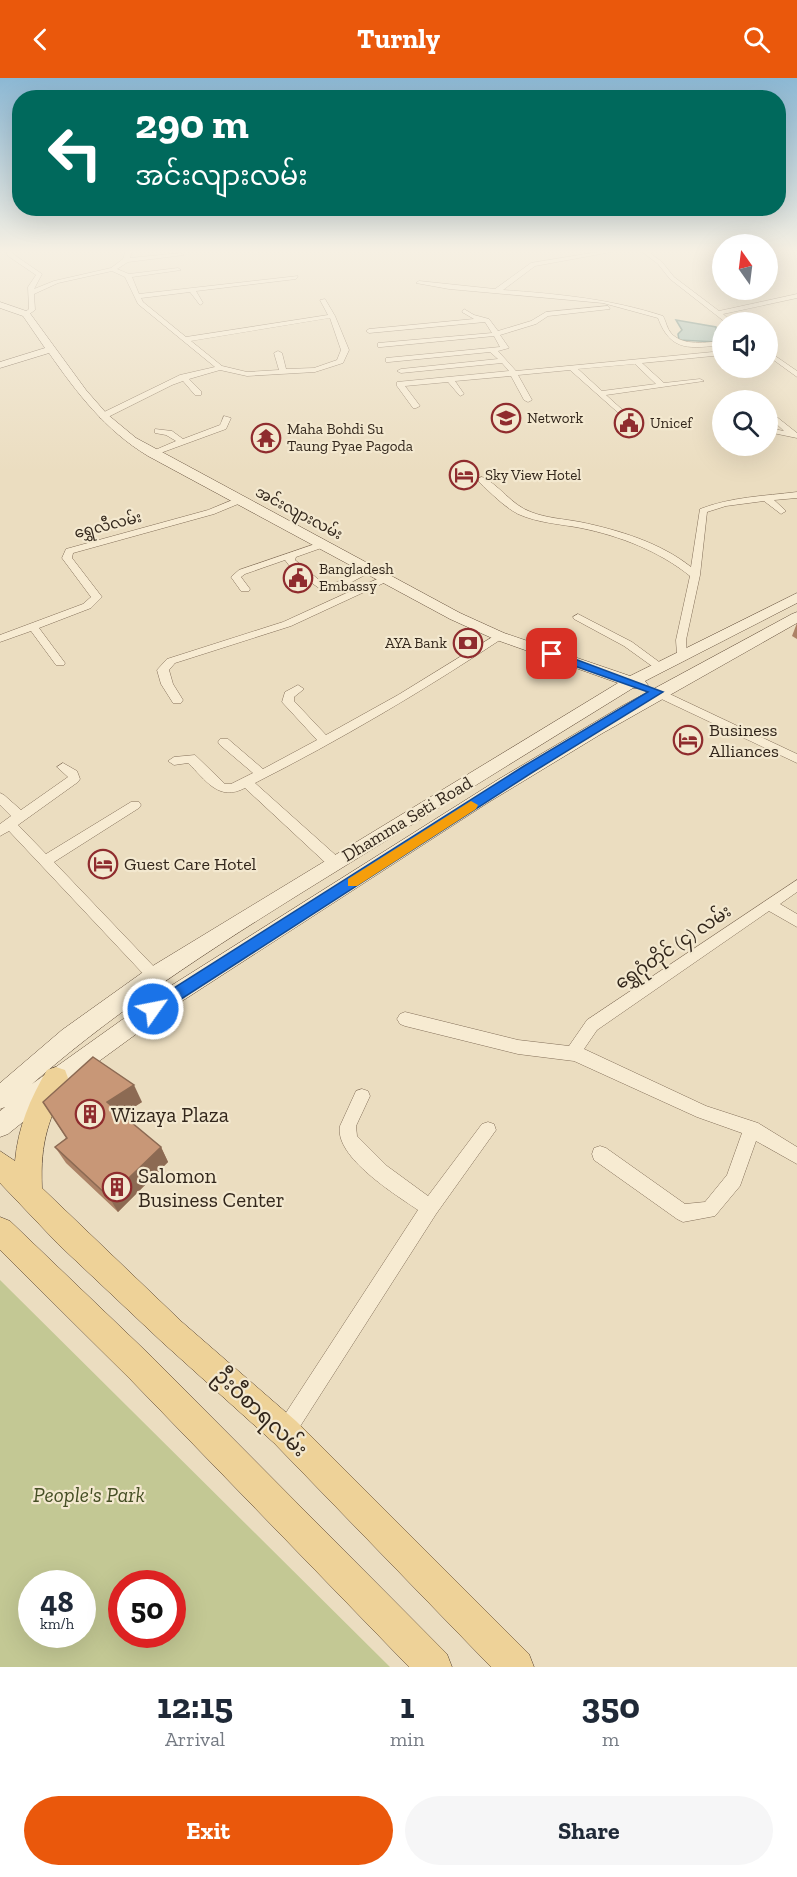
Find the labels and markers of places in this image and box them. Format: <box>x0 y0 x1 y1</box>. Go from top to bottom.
school or university icon: Network <box>490 402 522 434</box>
public building icon: Unicef <box>613 407 645 439</box>
place label: Network <box>527 409 584 427</box>
place label: Unicef <box>650 414 693 432</box>
place label: Maha Bohdi Su Taung Pyae Pagoda <box>287 420 413 455</box>
temple icon: Maha Bohdi Su Taung Pyae Pagoda <box>250 422 282 454</box>
hotel icon: Sky View Hotel <box>448 459 480 491</box>
place label: Sky View Hotel <box>485 466 581 484</box>
place label: Bangladesh Embassy <box>319 560 394 595</box>
public building icon: Bangladesh Embassy <box>282 562 314 594</box>
bank icon: AYA Bank <box>452 627 484 659</box>
pin <box>526 628 577 679</box>
place label: AYA Bank <box>385 634 447 652</box>
place label: Business Alliances <box>709 719 779 762</box>
hotel icon: Business Alliances <box>672 724 704 756</box>
hotel icon: Guest Care Hotel <box>87 848 119 880</box>
place label: Guest Care Hotel <box>124 853 257 875</box>
building icon: Wizaya Plaza <box>74 1098 106 1130</box>
place label: Wizaya Plaza <box>111 1102 229 1127</box>
place label: Salomon Business Center <box>138 1163 285 1212</box>
building icon: Salomon Business Center <box>101 1171 133 1203</box>

